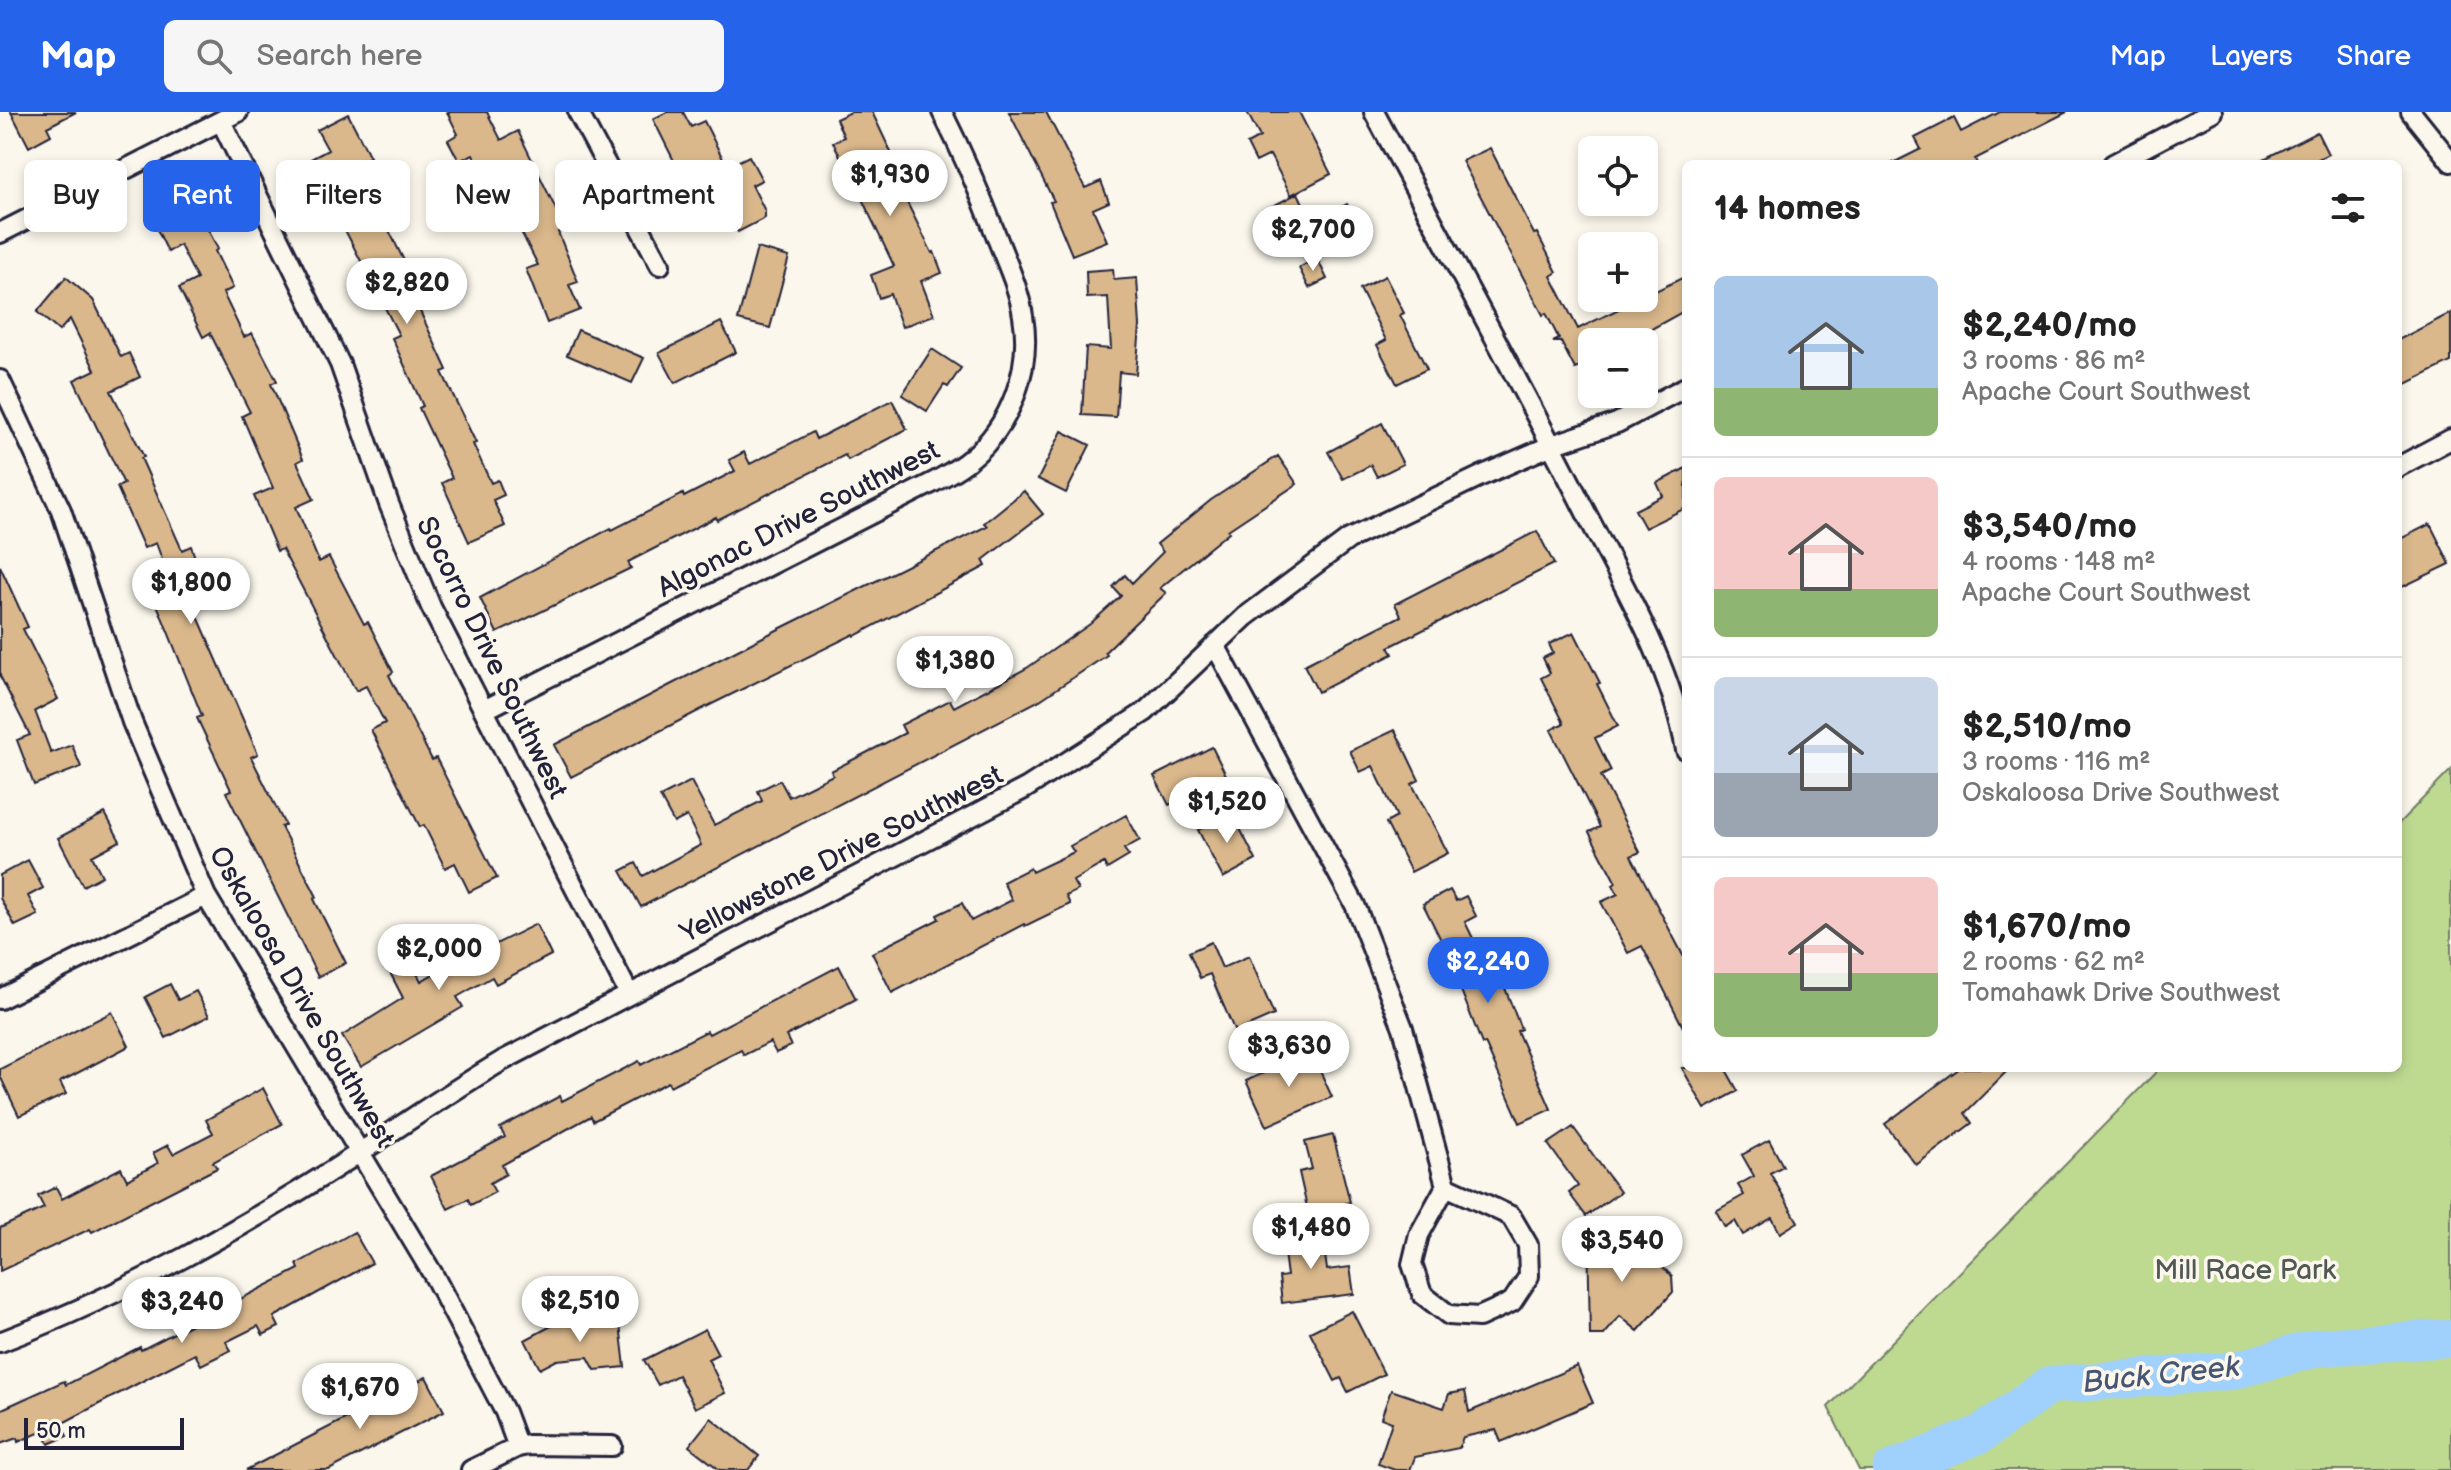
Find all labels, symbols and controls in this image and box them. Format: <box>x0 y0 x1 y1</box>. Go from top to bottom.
search box <box>164 20 724 92</box>
text: Map <box>40 34 116 79</box>
icon: search <box>192 34 236 78</box>
text: Search here <box>256 38 423 74</box>
text: Map <box>2110 40 2166 73</box>
text: Layers <box>2210 40 2293 73</box>
text: Share <box>2337 40 2411 73</box>
map controls <box>1578 136 1658 408</box>
button: locate <box>1578 136 1658 216</box>
pin: $1,930 <box>825 150 955 218</box>
chip: Buy <box>24 160 127 232</box>
chip: Rent <box>143 160 260 232</box>
chip: Filters <box>276 160 410 232</box>
chip: New <box>426 160 539 232</box>
chip: Apartment <box>555 160 743 232</box>
text: $1,930 <box>850 160 930 191</box>
icon: filters <box>2326 186 2370 230</box>
text: 14 homes <box>1714 188 1861 229</box>
pin: $2,700 <box>1248 205 1378 273</box>
text: $2,700 <box>1270 215 1356 246</box>
button: + <box>1578 232 1658 312</box>
pin: $2,820 <box>342 258 472 326</box>
text: $2,820 <box>364 268 450 299</box>
text: $2,240/mo <box>1962 305 2137 346</box>
icon: home <box>1778 308 1874 404</box>
button: − <box>1578 328 1658 408</box>
text: 3 rooms · 86 m² <box>1962 346 2146 377</box>
text: Apache Court Southwest <box>1962 377 2250 408</box>
street label: Algonac Drive Southwest <box>652 434 945 605</box>
text: $3,540/mo <box>1962 506 2137 547</box>
icon: home <box>1778 509 1874 605</box>
street label: Socorro Drive Southwest <box>409 511 574 804</box>
text: 4 rooms · 148 m² <box>1962 547 2155 578</box>
pin: $1,800 <box>126 558 256 626</box>
text: $1,800 <box>150 568 232 599</box>
text: Apache Court Southwest <box>1962 578 2250 609</box>
pin: $1,380 <box>890 636 1020 704</box>
text: $1,380 <box>915 646 995 677</box>
text: $2,510/mo <box>1962 706 2132 747</box>
icon: home <box>1778 709 1874 805</box>
text: 3 rooms · 116 m² <box>1962 747 2151 778</box>
street label: Yellowstone Drive Southwest <box>674 758 1009 951</box>
pin: $1,520 <box>1162 777 1292 845</box>
text: Oskaloosa Drive Southwest <box>1962 778 2280 809</box>
text: $1,520 <box>1187 787 1267 818</box>
street label: Oskaloosa Drive Southwest <box>202 840 402 1153</box>
text: $1,670/mo <box>1962 906 2131 947</box>
icon: home <box>1778 909 1874 1005</box>
pin: $2,000 <box>374 924 504 992</box>
text: $2,000 <box>395 934 483 965</box>
pin: $2,240 <box>1423 937 1553 1005</box>
text: $2,240 <box>1446 947 1530 978</box>
text: 2 rooms · 62 m² <box>1962 947 2145 978</box>
text: Tomahawk Drive Southwest <box>1962 978 2280 1009</box>
pin: $3,630 <box>1224 1021 1354 1089</box>
text: $3,630 <box>1246 1031 1332 1062</box>
pin: $1,480 <box>1246 1203 1376 1271</box>
text: $1,480 <box>1271 1213 1352 1244</box>
pin: $3,540 <box>1557 1216 1687 1284</box>
text: $3,540 <box>1580 1226 1664 1257</box>
park label: Mill Race Park <box>2154 1254 2336 1287</box>
pin: $2,510 <box>515 1276 645 1344</box>
pin: $3,240 <box>117 1277 247 1345</box>
text: $2,510 <box>540 1286 620 1317</box>
text: $3,240 <box>140 1287 224 1318</box>
water label: Buck Creek <box>2081 1349 2242 1401</box>
pin: $1,670 <box>295 1363 425 1431</box>
text: $1,670 <box>320 1373 400 1404</box>
scale bar <box>24 1414 184 1450</box>
text: 50 m <box>36 1418 86 1445</box>

